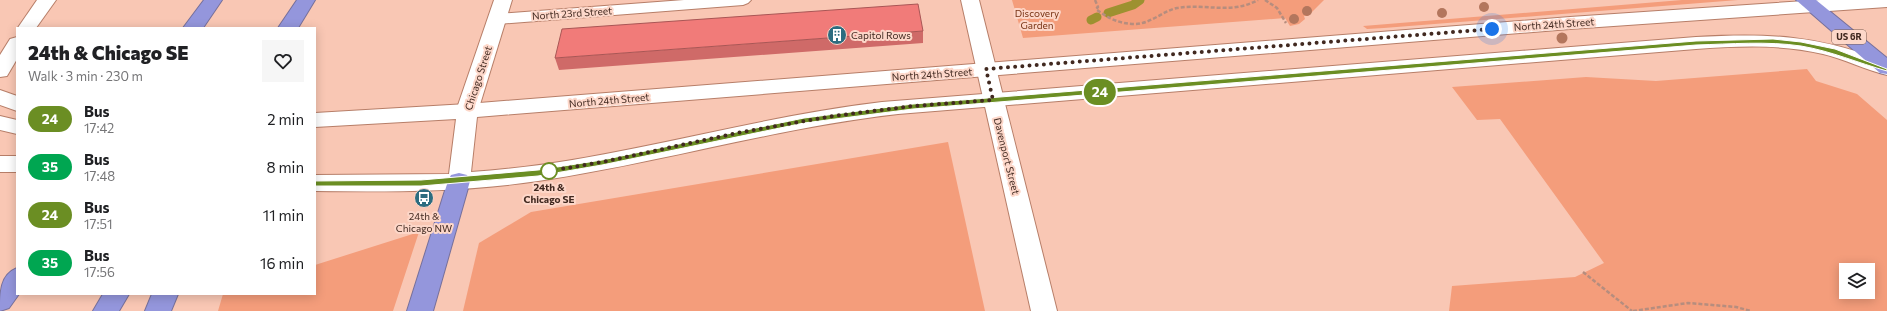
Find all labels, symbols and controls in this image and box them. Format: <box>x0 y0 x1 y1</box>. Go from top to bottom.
street label: North 23rd Street <box>532 4 612 22</box>
park label: Discovery Garden <box>1015 7 1059 31</box>
street label: North 24th Street <box>1513 15 1595 33</box>
your location <box>1482 19 1502 39</box>
building icon: Capitol Rows <box>826 24 848 46</box>
place label: Capitol Rows <box>851 29 911 41</box>
road number: US 6R <box>1832 30 1866 44</box>
button: heart <box>262 40 304 82</box>
text: 24th & Chicago SE <box>28 41 189 64</box>
street label: Chicago Street <box>462 44 494 112</box>
street label: North 24th Street <box>891 65 973 83</box>
text: Walk · 3 min · 230 m <box>28 68 143 84</box>
line badge: 24 <box>1082 79 1118 105</box>
text: 24 <box>1092 83 1108 100</box>
street label: North 24th Street <box>568 91 650 109</box>
text: Bus <box>84 102 109 120</box>
text: 24 <box>42 110 58 127</box>
text: 2 min <box>267 110 304 128</box>
street label: Davenport Street <box>992 116 1022 196</box>
text: 17:42 <box>84 120 114 136</box>
text: Bus <box>84 150 109 168</box>
text: 35 <box>42 158 58 175</box>
text: 8 min <box>266 158 304 176</box>
marker: 24th & Chicago SE <box>540 162 558 180</box>
text: 17:48 <box>84 168 115 184</box>
place label: 24th & Chicago SE <box>524 181 574 205</box>
bus stop icon: 24th & Chicago NW <box>413 187 435 209</box>
text: Bus <box>84 198 109 216</box>
text: 24 <box>42 206 58 223</box>
text: 11 min <box>263 206 304 224</box>
place label: 24th & Chicago NW <box>396 210 452 234</box>
text: 17:51 <box>84 216 113 232</box>
text: Bus <box>84 246 109 264</box>
text: 35 <box>42 254 58 271</box>
text: 16 min <box>260 254 304 272</box>
map controls <box>1839 263 1875 299</box>
button: layers <box>1839 263 1875 299</box>
text: 17:56 <box>84 264 115 280</box>

